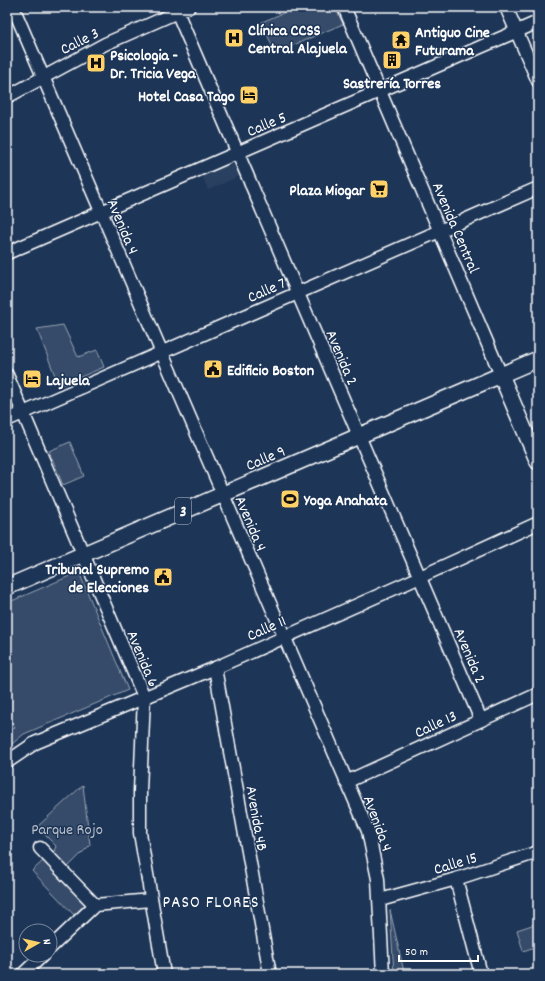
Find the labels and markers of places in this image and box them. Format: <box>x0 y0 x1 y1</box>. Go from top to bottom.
place label: Clínica CCSS Central Alajuela <box>248 20 348 61</box>
place label: Antiguo Cine Futurama <box>415 22 490 63</box>
hospital icon: Clínica CCSS Central Alajuela <box>223 27 245 49</box>
temple icon: Antiguo Cine Futurama <box>390 29 412 51</box>
place label: Psicologia - Dr. Tricia Vega <box>110 45 197 86</box>
building icon: Sastrería Torres <box>381 49 403 71</box>
hospital icon: Psicologia - Dr. Tricia Vega <box>85 52 107 74</box>
place label: Sastrería Torres <box>343 73 441 96</box>
hotel icon: Hotel Casa Tago <box>238 84 260 106</box>
place label: Hotel Casa Tago <box>138 86 235 109</box>
supermarket icon: Plaza Miogar <box>368 178 390 200</box>
place label: Plaza Miogar <box>289 180 366 203</box>
public building icon: Edificio Boston <box>202 358 224 380</box>
place label: Edificio Boston <box>227 360 314 383</box>
hotel icon: Lajuela <box>21 368 43 390</box>
place label: Lajuela <box>46 370 91 393</box>
sports icon: Yoga Anahata <box>279 488 301 510</box>
place label: Yoga Anahata <box>303 490 389 513</box>
place label: Tribunal Supremo de Elecciones <box>45 559 149 600</box>
public building icon: Tribunal Supremo de Elecciones <box>152 566 174 588</box>

